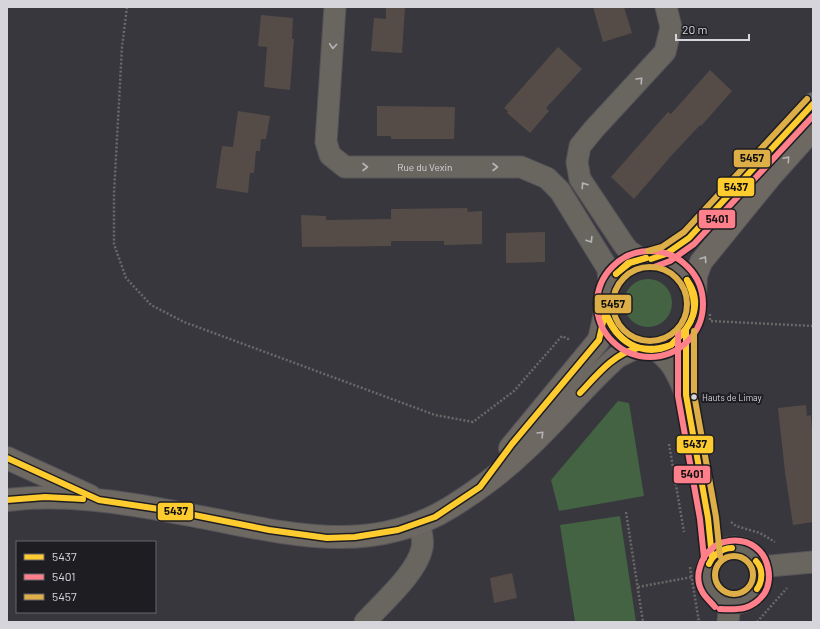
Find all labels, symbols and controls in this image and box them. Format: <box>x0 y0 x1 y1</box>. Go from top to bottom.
scale bar <box>676 16 749 42</box>
text: 20 m <box>682 22 708 36</box>
one-way arrow <box>328 43 337 49</box>
one-way arrow <box>635 77 642 84</box>
line badge: 5457 <box>733 149 771 168</box>
text: 5457 <box>740 151 765 164</box>
one-way arrow <box>782 156 789 164</box>
street label: Rue du Vexin <box>397 161 452 173</box>
one-way arrow <box>362 163 368 171</box>
one-way arrow <box>492 163 498 171</box>
line badge: 5437 <box>717 177 755 197</box>
text: 5437 <box>724 180 749 193</box>
one-way arrow <box>581 182 588 189</box>
line badge: 5401 <box>698 209 736 229</box>
text: 5401 <box>706 212 728 225</box>
one-way arrow <box>586 235 593 242</box>
one-way arrow <box>699 256 707 263</box>
line badge: 5457 <box>594 294 632 314</box>
text: 5457 <box>601 297 626 310</box>
marker: Hauts de Limay <box>689 392 699 402</box>
place label: Hauts de Limay <box>702 392 762 403</box>
one-way arrow <box>536 431 544 439</box>
line badge: 5437 <box>676 435 714 454</box>
text: 5437 <box>683 437 708 450</box>
line badge: 5401 <box>673 465 711 484</box>
text: 5401 <box>681 467 703 480</box>
line badge: 5437 <box>157 502 194 521</box>
text: 5437 <box>164 504 189 517</box>
legend <box>16 541 156 613</box>
text: 5437 <box>52 549 77 563</box>
text: 5401 <box>52 569 75 583</box>
text: 5457 <box>52 589 77 603</box>

